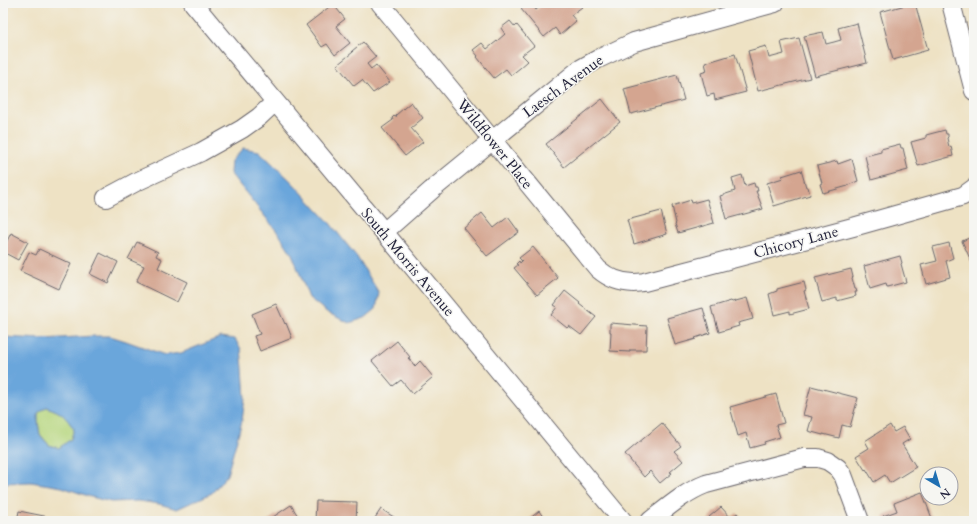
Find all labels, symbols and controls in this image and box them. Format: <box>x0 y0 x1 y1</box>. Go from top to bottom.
street label: Laesch Avenue <box>519 50 608 122</box>
street label: Wildflower Place <box>452 94 538 193</box>
street label: South Morris Avenue <box>357 204 459 321</box>
street label: Chicory Lane <box>751 221 841 263</box>
north arrow <box>919 466 959 506</box>
text: N <box>936 485 953 503</box>

